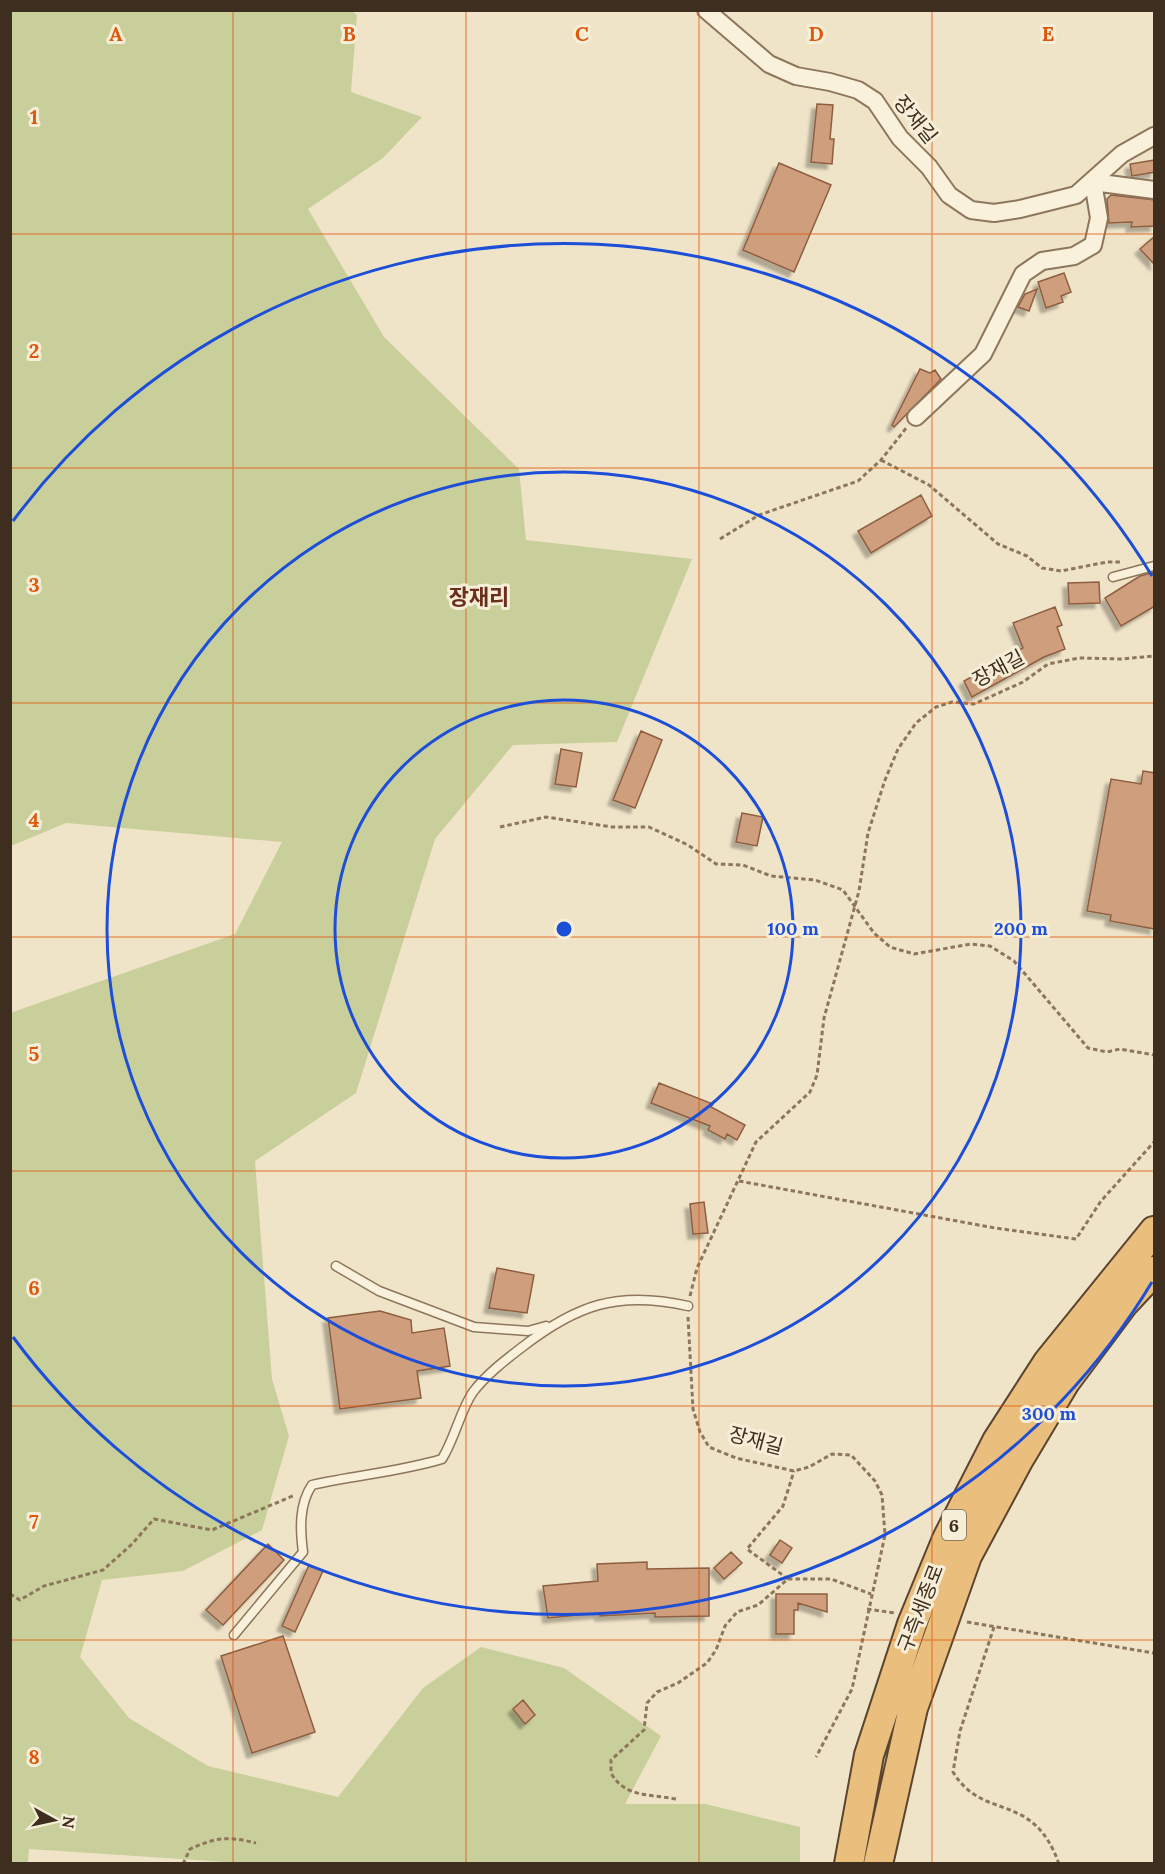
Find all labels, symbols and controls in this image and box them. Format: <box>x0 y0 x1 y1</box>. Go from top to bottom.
text: A <box>109 21 123 46</box>
text: B <box>342 21 356 46</box>
text: C <box>575 21 589 46</box>
text: D <box>808 21 824 46</box>
text: E <box>1042 21 1054 46</box>
street label: 장재길 <box>889 90 943 148</box>
text: 1 <box>30 104 38 129</box>
text: 2 <box>29 338 39 363</box>
text: 3 <box>28 572 40 597</box>
district label: 장재리 <box>449 583 509 611</box>
street label: 장재길 <box>968 644 1028 692</box>
text: 4 <box>29 807 40 832</box>
text: 100 m <box>767 917 819 940</box>
text: 200 m <box>994 917 1048 940</box>
centre of rings <box>554 919 574 939</box>
text: 5 <box>29 1041 40 1066</box>
text: 6 <box>28 1275 40 1300</box>
text: 300 m <box>1022 1402 1077 1425</box>
street label: 장재길 <box>726 1421 786 1459</box>
text: 7 <box>29 1509 39 1534</box>
road number: 6 <box>942 1510 966 1540</box>
street label: 구즉세종로 <box>892 1561 948 1655</box>
text: 8 <box>28 1744 40 1769</box>
north arrow <box>24 1790 84 1850</box>
text: N <box>58 1815 80 1830</box>

